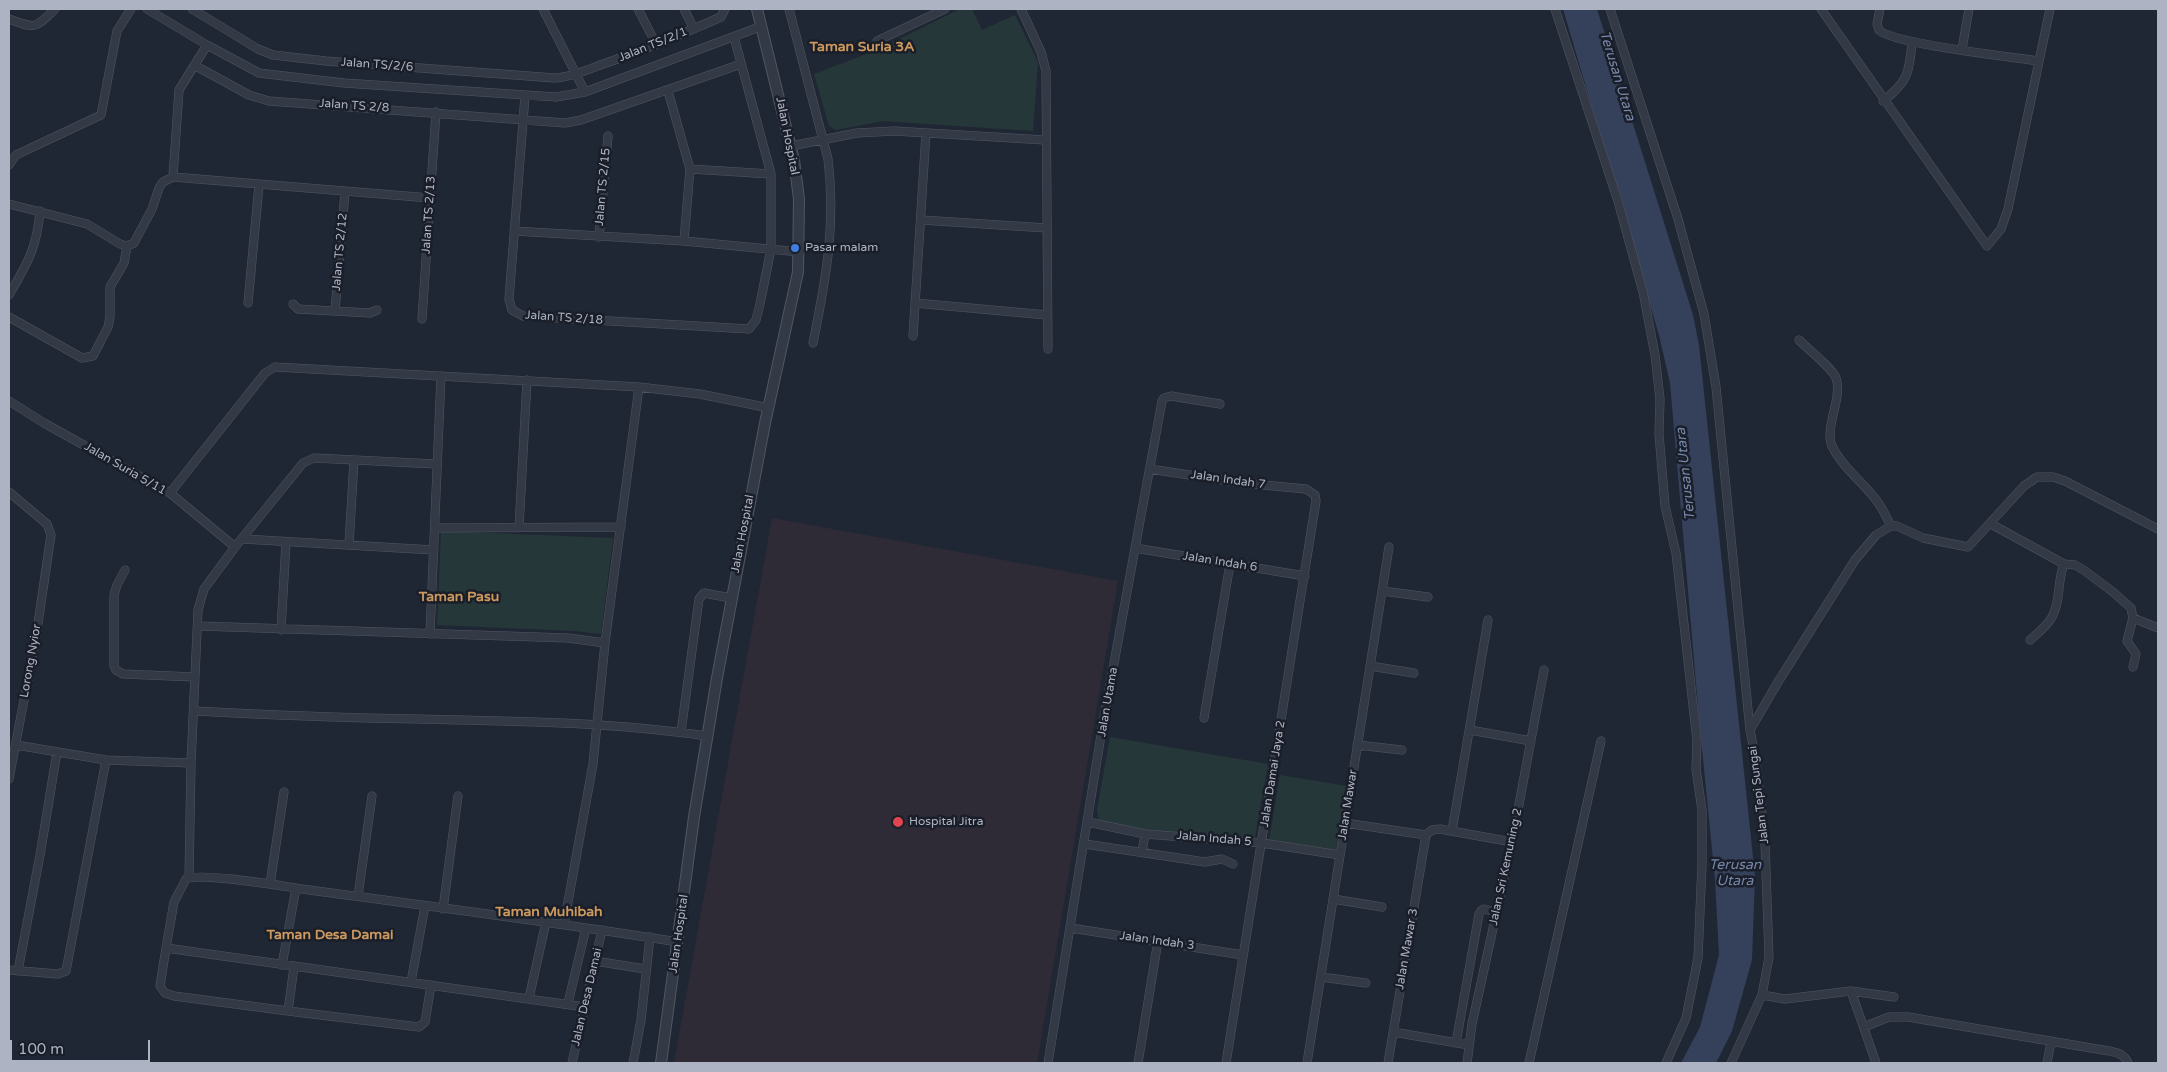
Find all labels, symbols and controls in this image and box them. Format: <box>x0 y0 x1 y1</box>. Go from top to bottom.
street label: Jalan TS/2/1 <box>617 25 689 65</box>
water label: Terusan Utara <box>1595 29 1639 123</box>
district label: Taman Suria 3A <box>810 39 914 55</box>
street label: Jalan TS/2/6 <box>340 55 414 75</box>
street label: Jalan TS 2/8 <box>318 96 390 116</box>
street label: Jalan Hospital <box>772 96 802 176</box>
street label: Jalan TS 2/15 <box>592 147 614 227</box>
street label: Jalan TS 2/13 <box>419 175 439 255</box>
street label: Jalan TS 2/12 <box>329 212 351 292</box>
place label: Pasar malam <box>805 241 878 255</box>
marker: Pasar malam <box>789 242 801 254</box>
street label: Jalan TS 2/18 <box>524 308 604 328</box>
water label: Terusan Utara <box>1673 427 1699 521</box>
street label: Jalan Suria 5/11 <box>81 440 169 498</box>
street label: Jalan Indah 7 <box>1190 468 1266 492</box>
street label: Jalan Hospital <box>728 494 758 574</box>
street label: Jalan Indah 6 <box>1182 549 1258 575</box>
district label: Taman Pasu <box>419 589 499 605</box>
street label: Lorong Nyior <box>17 623 45 699</box>
street label: Jalan Utama <box>1095 666 1121 738</box>
street label: Jalan Damai Jaya 2 <box>1257 720 1289 828</box>
street label: Jalan Tepi Sungai <box>1746 745 1772 845</box>
street label: Jalan Mawar <box>1335 769 1361 841</box>
street label: Jalan Sri Kemuning 2 <box>1487 807 1525 927</box>
marker: Hospital Jitra <box>891 815 905 829</box>
place label: Hospital Jitra <box>909 815 983 829</box>
street label: Jalan Indah 5 <box>1176 829 1252 849</box>
water label: Terusan Utara <box>1709 857 1761 890</box>
street label: Jalan Hospital <box>666 894 692 974</box>
district label: Taman Muhibah <box>495 904 603 920</box>
street label: Jalan Mawar 3 <box>1393 907 1421 991</box>
district label: Taman Desa Damai <box>266 927 394 943</box>
street label: Jalan Indah 3 <box>1119 929 1195 953</box>
street label: Jalan Desa Damai <box>569 947 605 1047</box>
scale bar <box>12 1030 152 1062</box>
text: 100 m <box>18 1040 64 1058</box>

